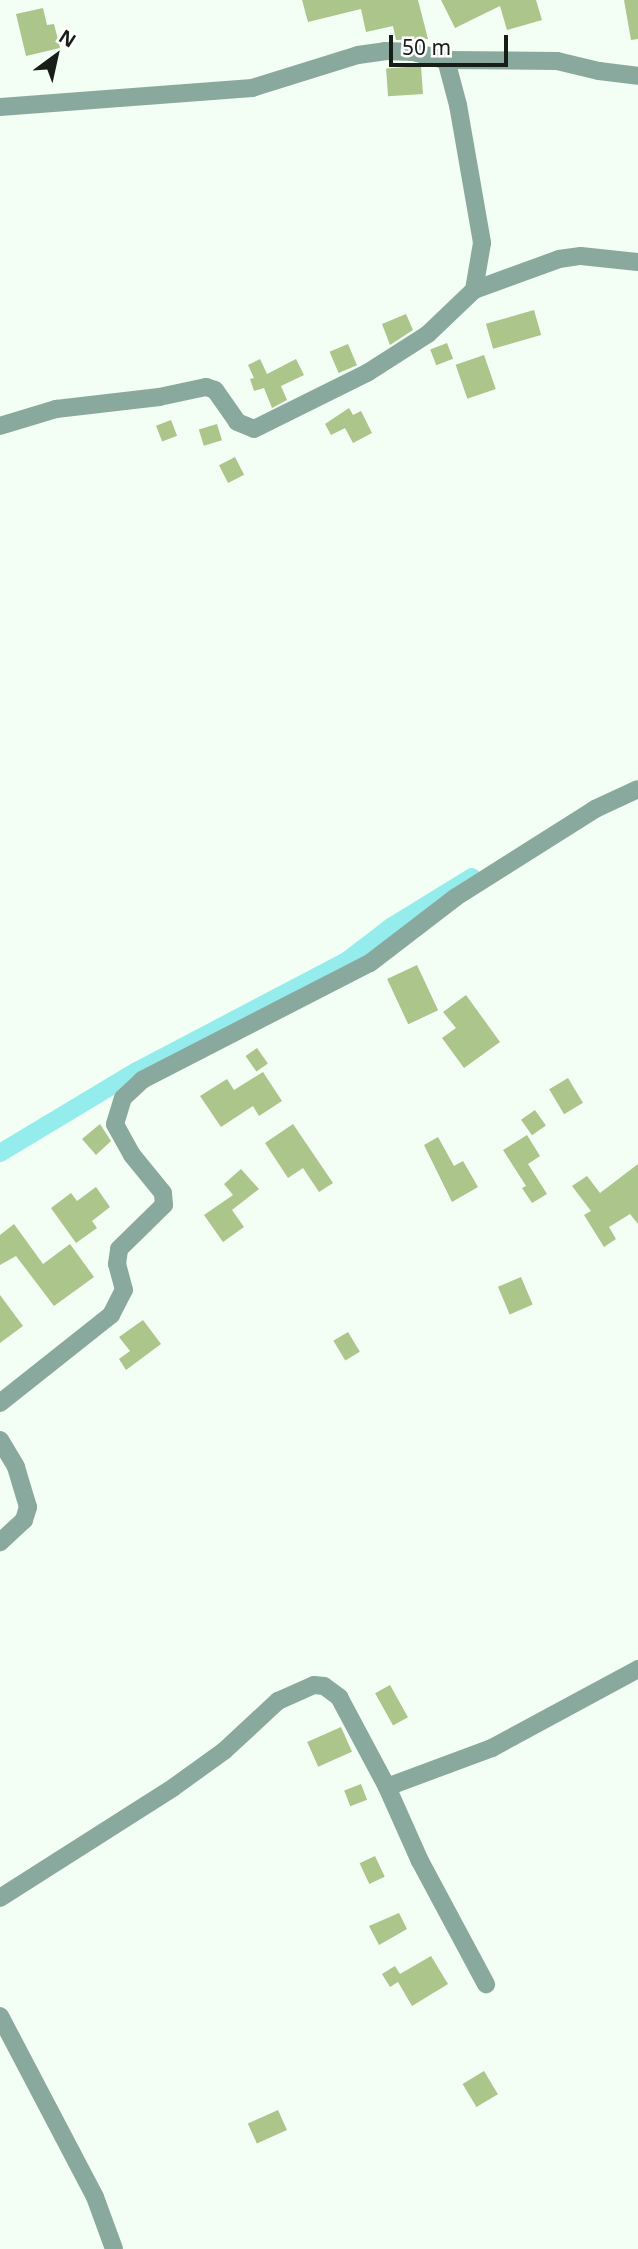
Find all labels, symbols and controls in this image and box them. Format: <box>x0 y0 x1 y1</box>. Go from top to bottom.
north arrow <box>21 21 91 91</box>
scale bar <box>393 21 512 65</box>
text: N <box>54 23 81 53</box>
text: 50 m <box>402 33 451 61</box>

